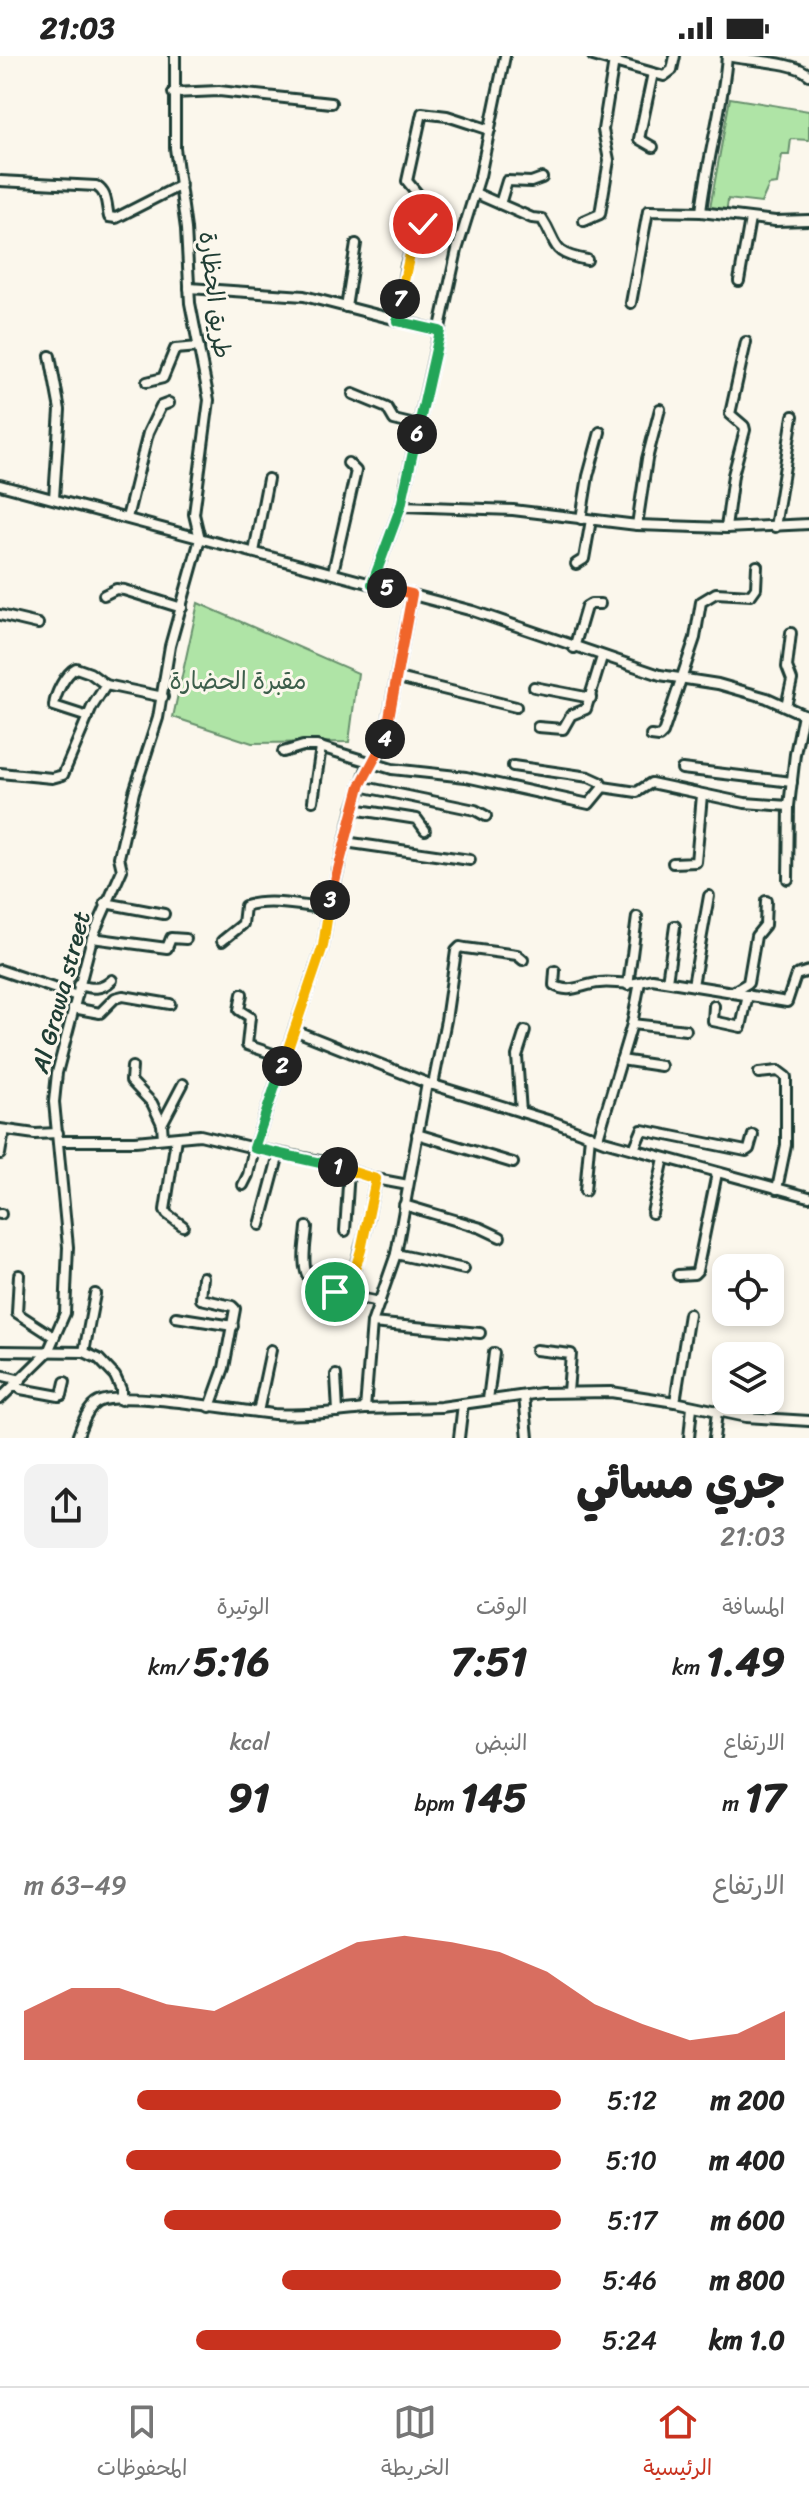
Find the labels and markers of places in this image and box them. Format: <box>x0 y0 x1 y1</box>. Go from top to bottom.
pin <box>389 190 457 258</box>
pin: 7 <box>380 279 420 319</box>
pin: 6 <box>397 414 437 454</box>
pin: 5 <box>367 568 407 608</box>
pin: 4 <box>365 719 405 759</box>
pin: 3 <box>310 880 350 920</box>
pin: 2 <box>262 1046 302 1086</box>
pin: 1 <box>318 1147 358 1187</box>
pin <box>301 1258 369 1326</box>

